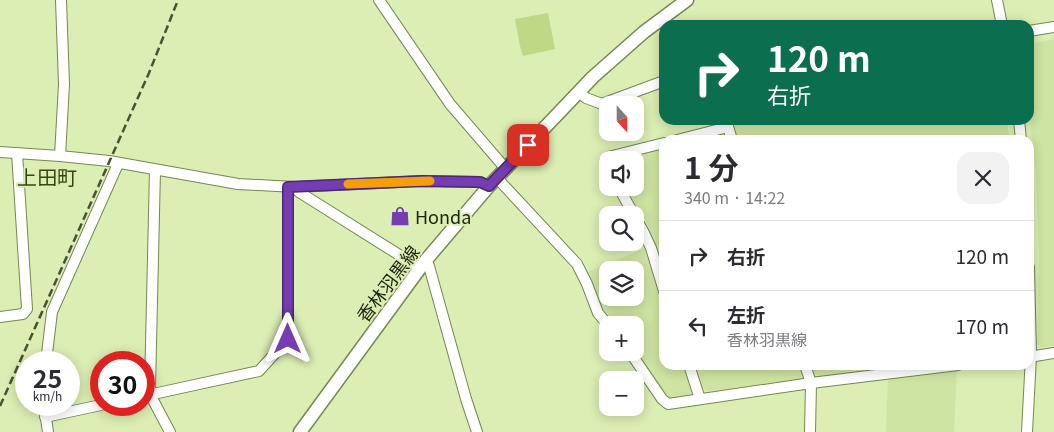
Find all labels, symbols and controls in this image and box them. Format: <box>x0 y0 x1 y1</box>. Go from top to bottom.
text: 120 m <box>767 31 871 82</box>
icon: right <box>684 40 749 105</box>
text: 右折 <box>767 78 811 110</box>
north arrow <box>599 96 644 141</box>
map controls <box>599 96 644 416</box>
pin <box>507 124 549 166</box>
icon: arrive <box>514 131 542 159</box>
text: 1 分 <box>684 144 739 188</box>
button: sound <box>599 151 644 196</box>
button: close <box>957 152 1009 204</box>
district label: 上田町 <box>17 162 77 191</box>
text: 340 m · 14:22 <box>684 185 785 209</box>
place label: Honda <box>415 203 471 229</box>
shop icon: Honda <box>389 205 411 227</box>
button: search <box>599 206 644 251</box>
street label: 香林羽黒線 <box>350 239 424 327</box>
icon: right <box>684 242 712 270</box>
text: 右折 <box>727 242 765 269</box>
text: 120 m <box>956 242 1009 269</box>
button: layers <box>599 261 644 306</box>
text: 左折 <box>727 300 765 327</box>
position arrow <box>261 312 313 364</box>
icon: left <box>684 312 712 340</box>
text: 170 m <box>956 312 1009 339</box>
button: + <box>599 316 644 361</box>
text: 香林羽黒線 <box>727 327 807 351</box>
speed limit sign: 30 <box>90 351 155 416</box>
text: 25 <box>33 359 62 395</box>
button: − <box>599 371 644 416</box>
text: km/h <box>33 387 62 404</box>

